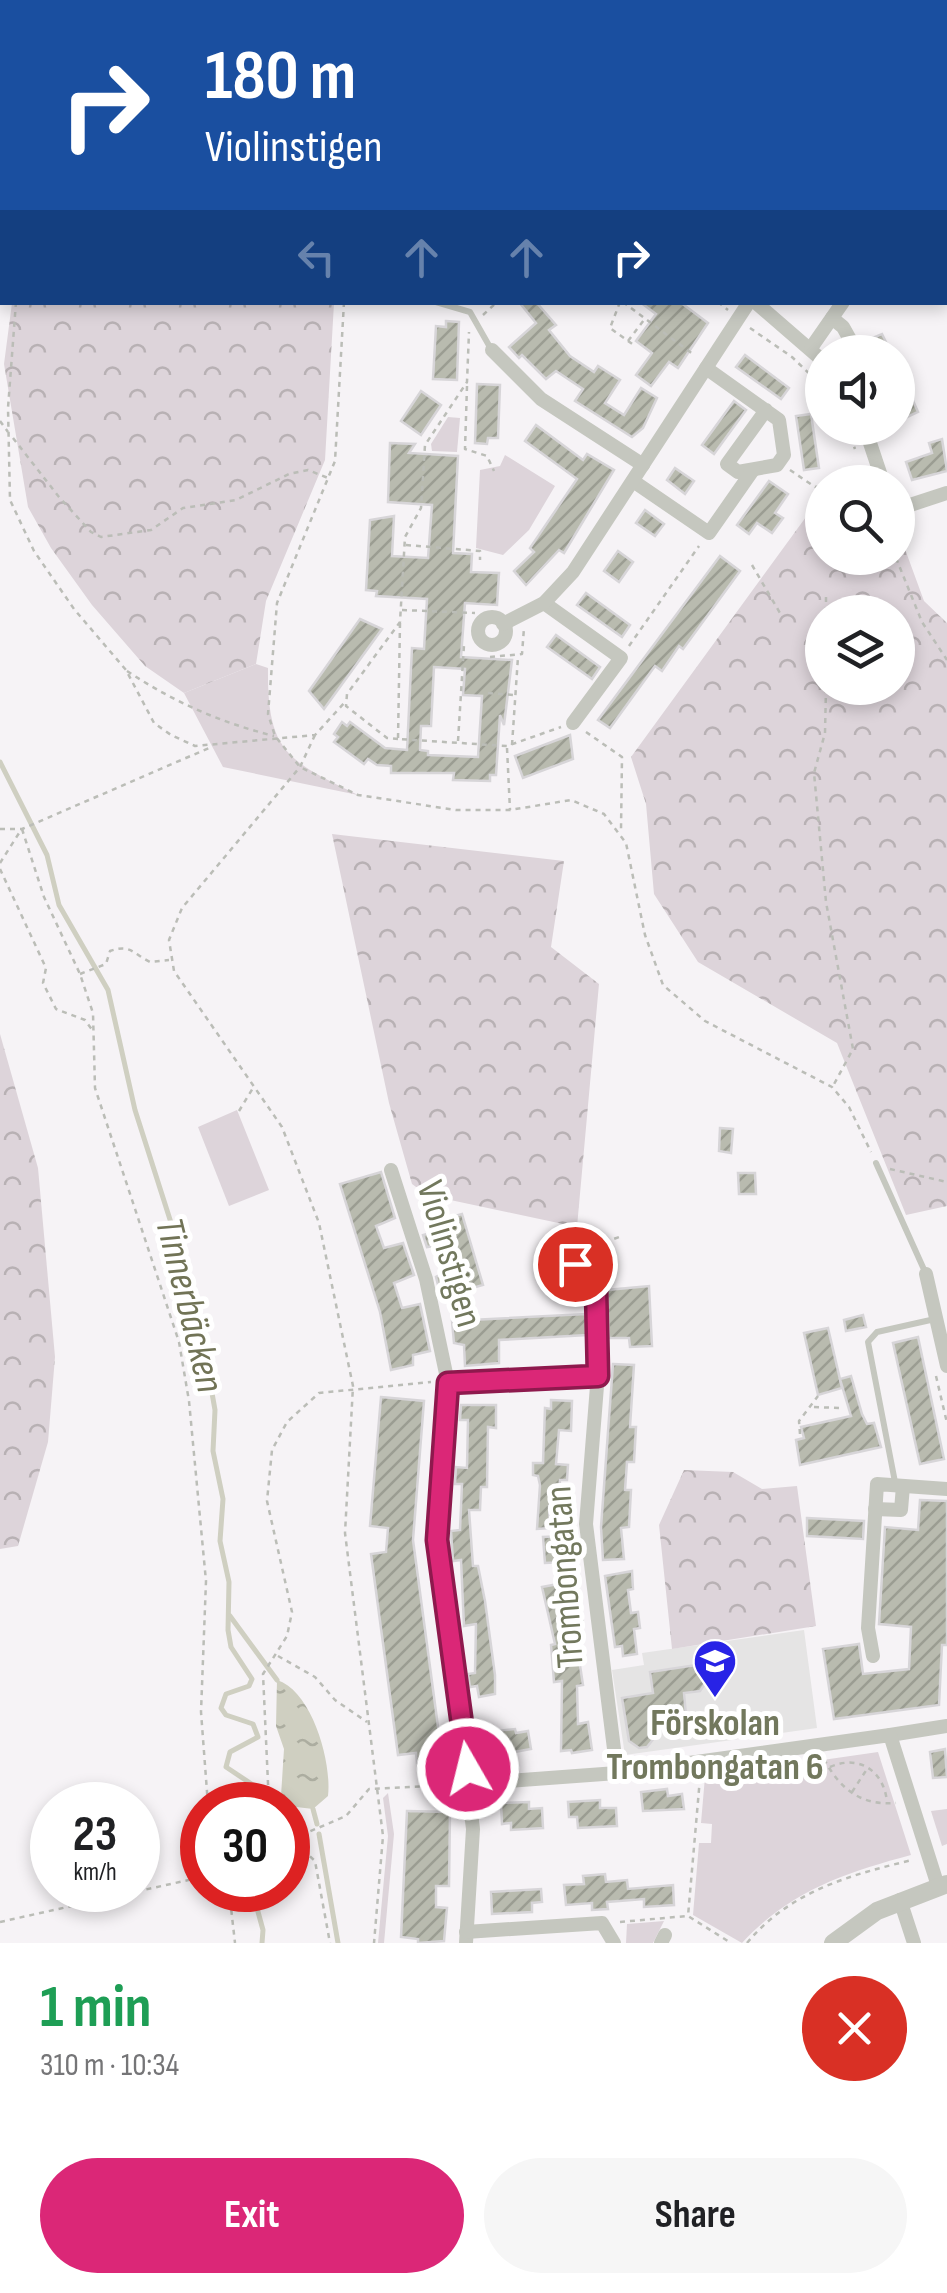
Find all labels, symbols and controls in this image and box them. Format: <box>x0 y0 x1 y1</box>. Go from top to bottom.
text: 180 m <box>205 35 356 119</box>
icon: right <box>40 40 170 170</box>
text: Violinstigen <box>205 120 383 175</box>
icon: left <box>289 230 344 285</box>
icon: ahead <box>394 230 449 285</box>
icon: ahead <box>499 230 554 285</box>
icon: right <box>604 230 659 285</box>
map controls <box>805 335 915 705</box>
button: sound <box>805 335 915 445</box>
button: search <box>805 465 915 575</box>
button: layers <box>805 595 915 705</box>
street label: Violinstigen <box>407 1176 491 1332</box>
water label: Tinnerbäcken <box>144 1213 234 1397</box>
pin <box>533 1222 618 1307</box>
icon: arrive <box>548 1237 603 1292</box>
street label: Trombongatan <box>536 1484 594 1670</box>
school or university icon: Förskolan Trombongatan 6 <box>692 1638 738 1699</box>
place label: Förskolan Trombongatan 6 <box>606 1701 824 1790</box>
position arrow <box>416 1717 520 1821</box>
speed limit sign: 30 <box>180 1782 310 1912</box>
text: 23 <box>73 1805 117 1865</box>
text: km/h <box>73 1857 117 1888</box>
text: 1 min <box>40 1972 152 2044</box>
button: close <box>802 1976 907 2081</box>
text: 310 m · 10:34 <box>40 2046 179 2085</box>
button: Exit <box>40 2158 464 2273</box>
button: Share <box>484 2158 907 2273</box>

